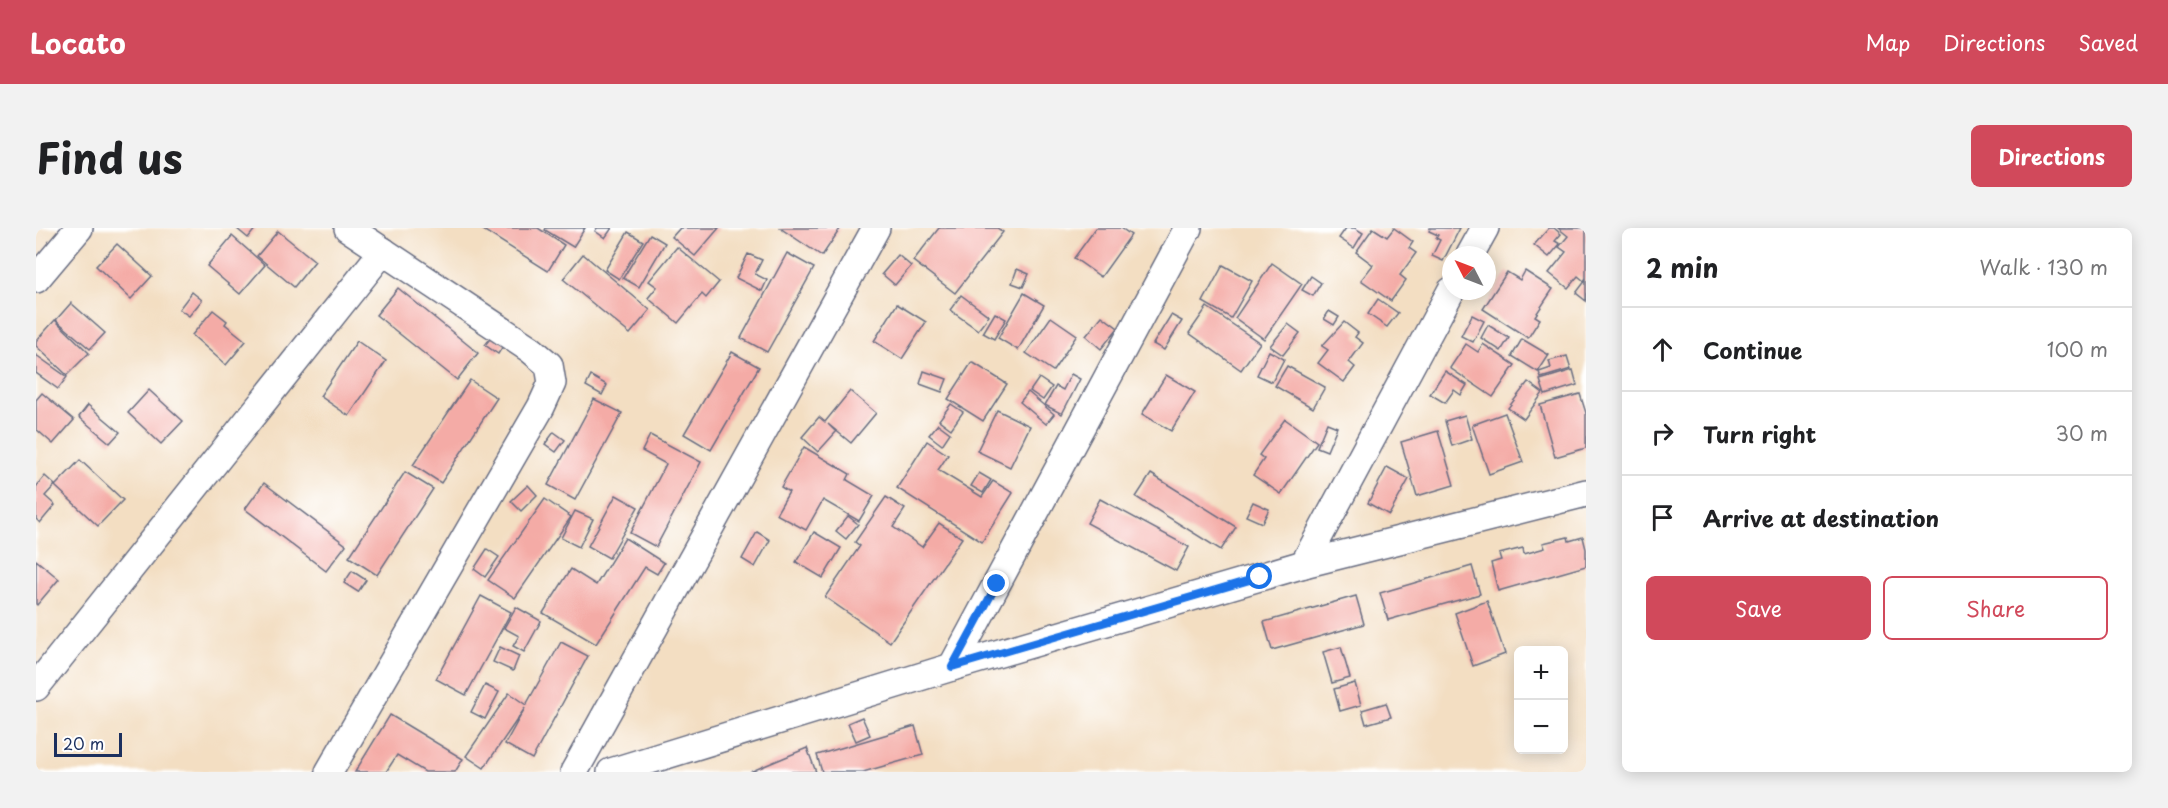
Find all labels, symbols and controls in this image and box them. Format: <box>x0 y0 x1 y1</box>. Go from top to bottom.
text: Locato <box>30 21 126 64</box>
text: Map <box>1865 26 1910 58</box>
text: Directions <box>1943 26 2045 58</box>
text: Saved <box>2078 26 2138 58</box>
text: Find us <box>36 125 183 188</box>
button: Directions <box>1971 125 2132 187</box>
north arrow <box>1442 246 1496 300</box>
text: 2 min <box>1646 248 1719 287</box>
text: Walk · 130 m <box>1980 252 2108 282</box>
icon: ahead <box>1646 333 1679 366</box>
text: Continue <box>1703 333 1802 366</box>
text: 100 m <box>2047 334 2108 364</box>
icon: right <box>1646 417 1679 450</box>
text: Turn right <box>1703 417 1816 450</box>
text: 30 m <box>2055 418 2108 448</box>
icon: arrive <box>1646 501 1679 534</box>
text: Arrive at destination <box>1703 501 1939 534</box>
route start <box>1246 563 1272 589</box>
route end <box>983 570 1009 596</box>
button: Save <box>1646 576 1871 640</box>
button: Share <box>1883 576 2108 640</box>
map controls <box>1514 646 1568 754</box>
button: + <box>1514 646 1568 700</box>
button: − <box>1514 700 1568 754</box>
scale bar <box>54 730 122 758</box>
text: 20 m <box>63 731 104 755</box>

